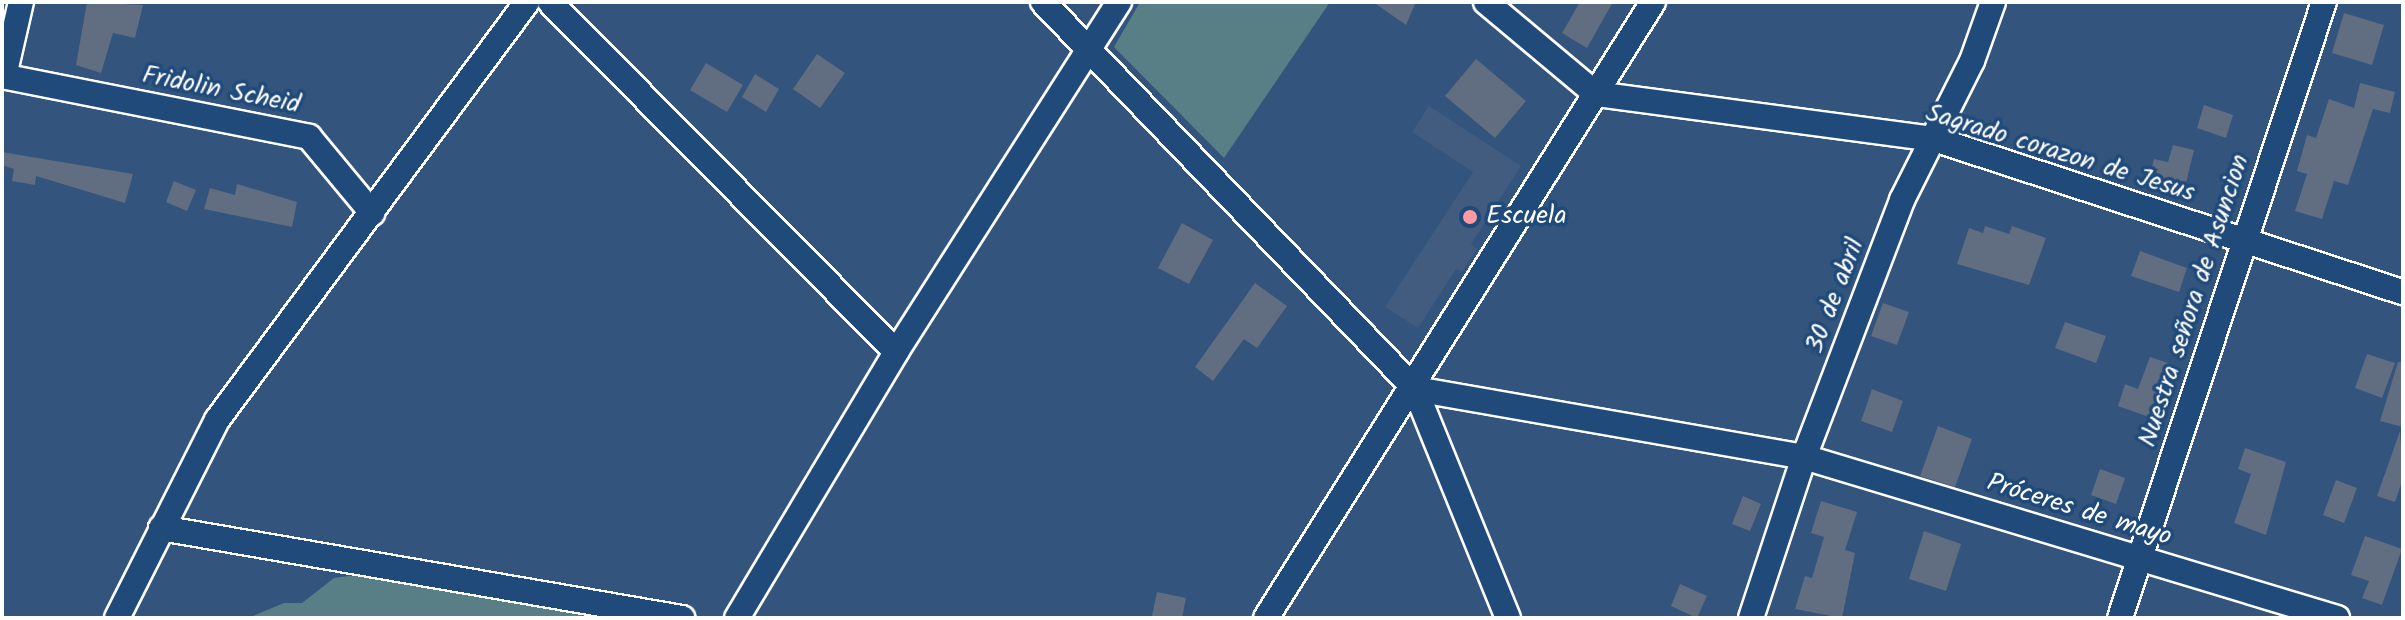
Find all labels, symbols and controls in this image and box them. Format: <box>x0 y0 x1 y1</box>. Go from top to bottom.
street label: Fridolin Scheid <box>139 60 303 122</box>
street label: Sagrado corazon de Jesus <box>1922 98 2198 210</box>
street label: Nuestra señora de Asuncion <box>2133 151 2257 451</box>
place label: Escuela <box>1486 201 1567 233</box>
marker: Escuela <box>1461 208 1479 226</box>
street label: 30 de abril <box>1800 234 1872 358</box>
street label: Próceres de mayo <box>1983 468 2175 554</box>

